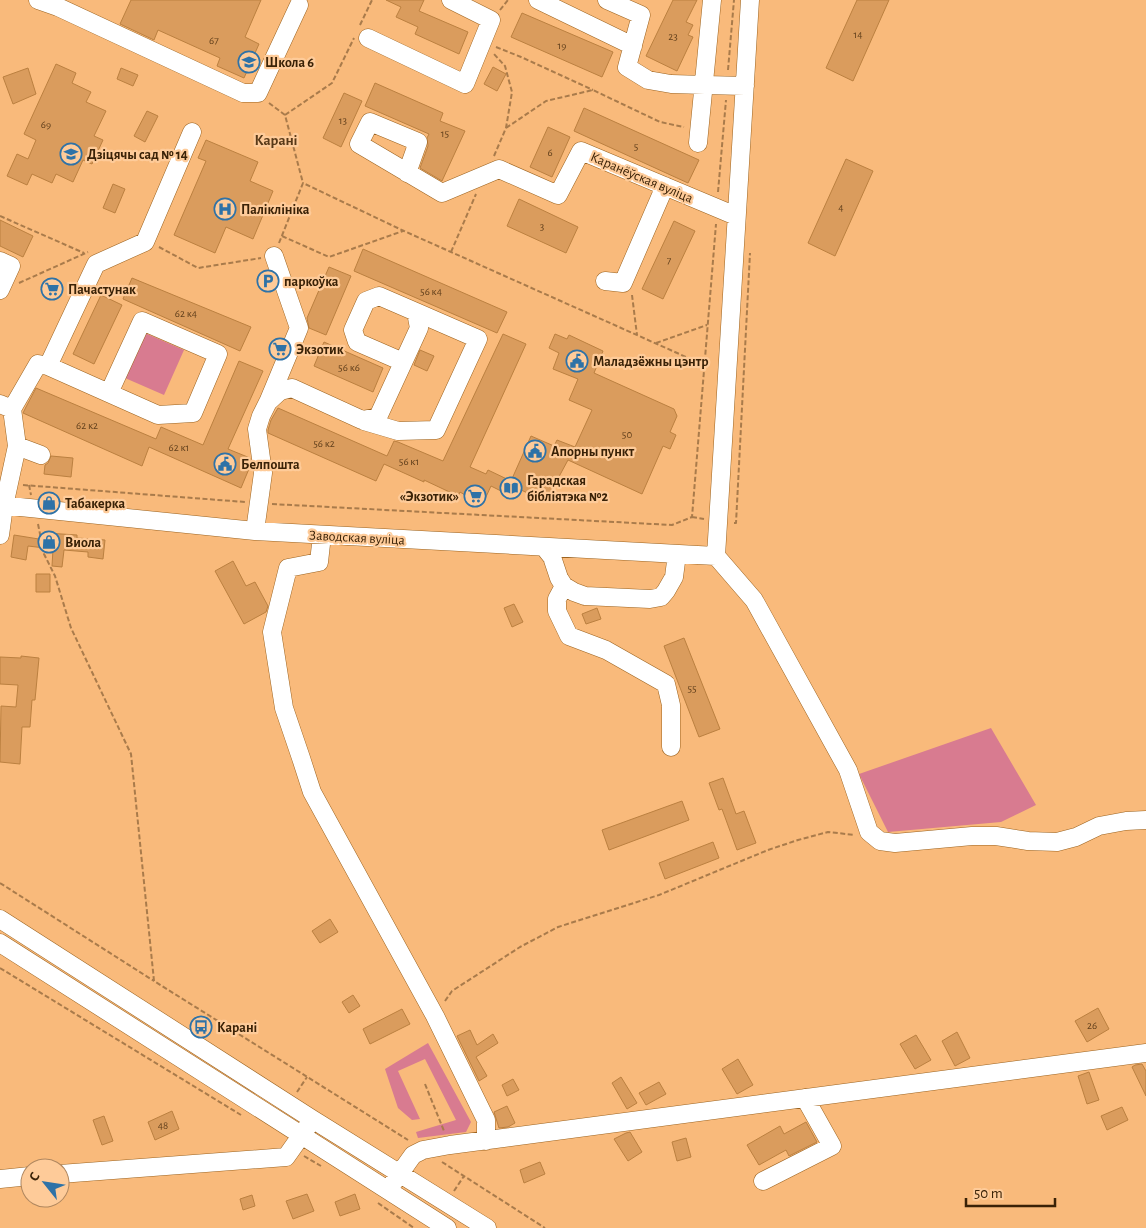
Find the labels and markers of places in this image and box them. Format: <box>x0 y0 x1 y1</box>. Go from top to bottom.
school or university icon: Школа 6 <box>237 50 261 74</box>
place label: Школа 6 <box>265 56 314 70</box>
school or university icon: Дзіцячы сад № 14 <box>59 142 83 166</box>
place label: Дзіцячы сад № 14 <box>87 148 188 162</box>
hospital icon: Паліклініка <box>213 197 237 221</box>
place label: Паліклініка <box>241 203 310 217</box>
parking icon: паркоўка <box>256 269 280 293</box>
place label: паркоўка <box>284 275 339 289</box>
supermarket icon: Пачастунак <box>40 277 64 301</box>
place label: Пачастунак <box>68 283 136 297</box>
supermarket icon: Экзотик <box>268 337 292 361</box>
place label: Экзотик <box>296 343 344 357</box>
public building icon: Маладзёжны цэнтр <box>565 349 589 373</box>
place label: Маладзёжны цэнтр <box>593 355 708 369</box>
public building icon: Апорны пункт <box>523 439 547 463</box>
place label: Апорны пункт <box>551 445 635 459</box>
public building icon: Белпошта <box>213 452 237 476</box>
place label: Белпошта <box>241 458 300 472</box>
place label: Гарадская бібліятэка №2 <box>527 474 608 504</box>
library icon: Гарадская бібліятэка №2 <box>499 476 523 500</box>
supermarket icon: «Экзотик» <box>463 484 487 508</box>
place label: «Экзотик» <box>399 490 459 504</box>
shop icon: Табакерка <box>37 491 61 515</box>
place label: Табакерка <box>65 497 125 511</box>
shop icon: Виола <box>37 530 61 554</box>
place label: Виола <box>65 536 102 550</box>
bus stop icon: Карані <box>189 1015 213 1039</box>
place label: Карані <box>217 1021 257 1035</box>

